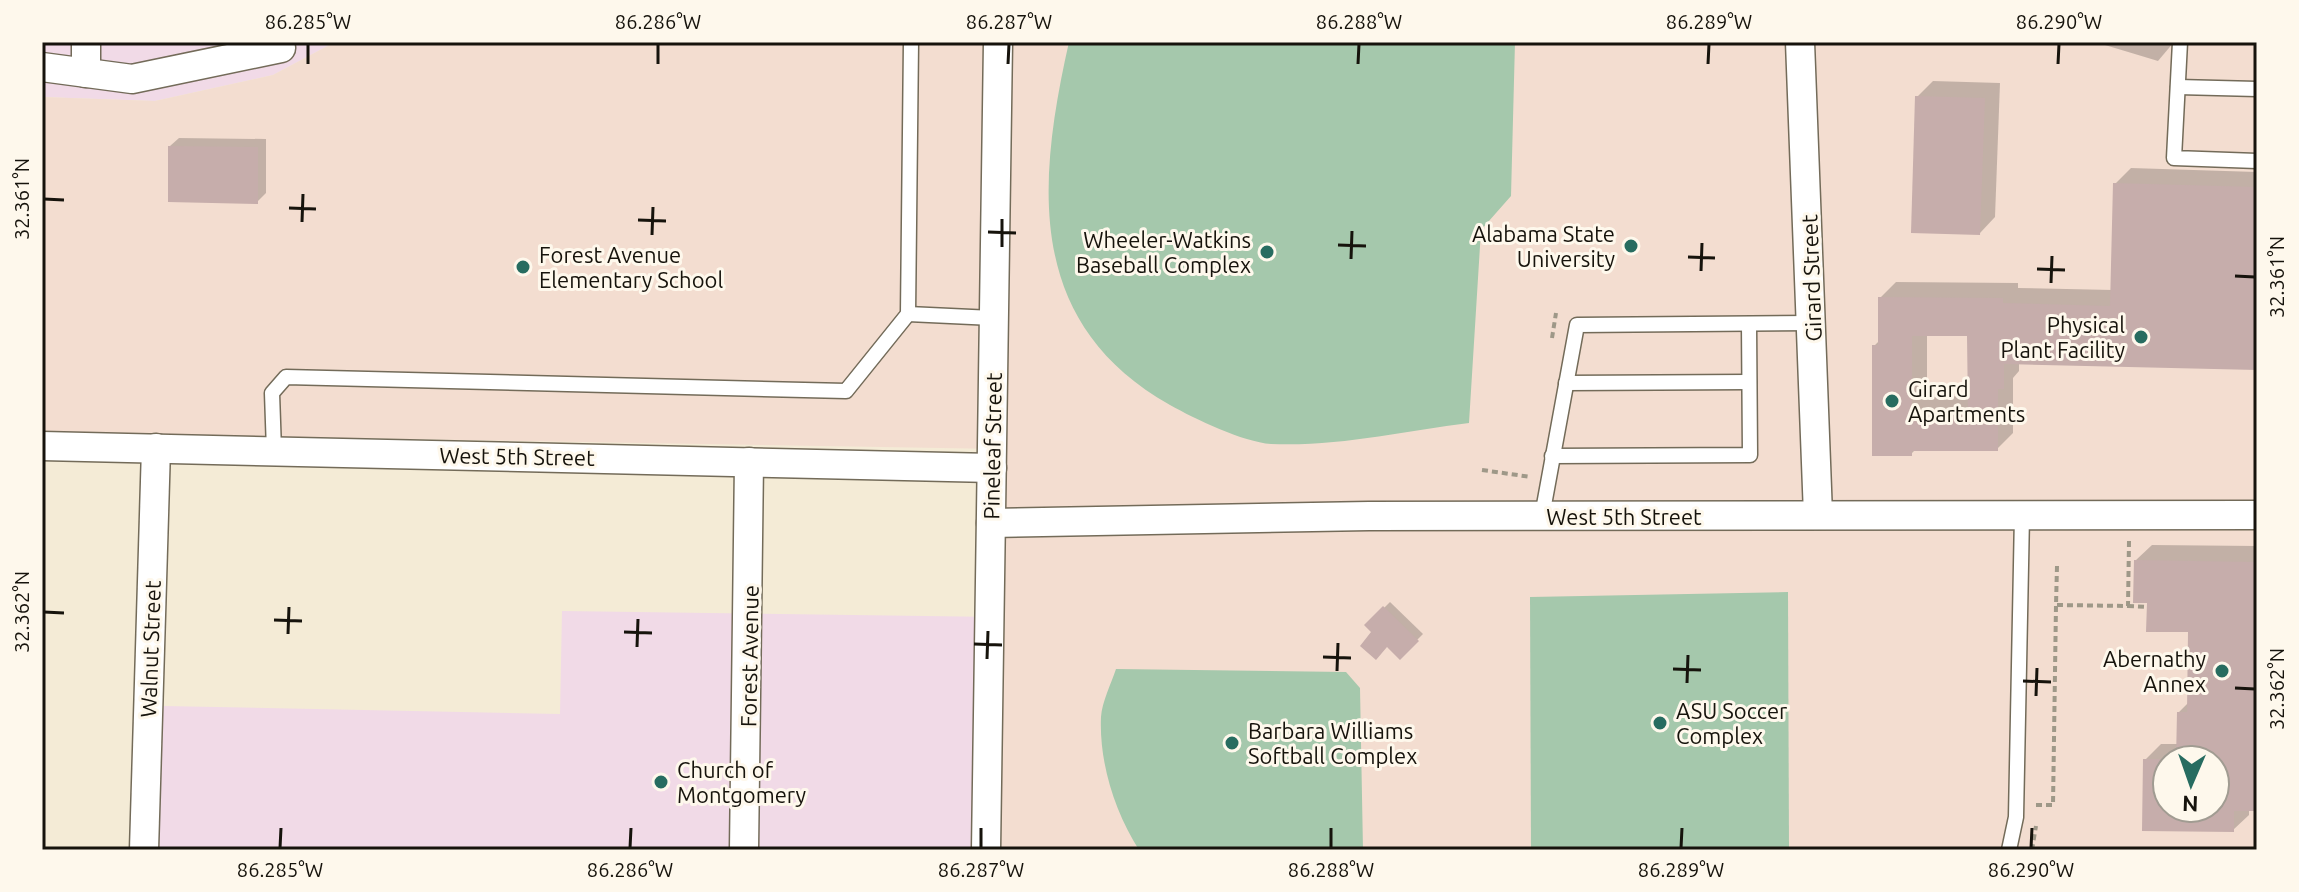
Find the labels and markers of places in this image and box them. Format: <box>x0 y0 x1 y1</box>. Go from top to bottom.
place label: Alabama State University <box>1472 221 1615 271</box>
place label: Wheeler-Watkins Baseball Complex <box>1076 227 1251 277</box>
marker: Alabama State University <box>1622 237 1640 255</box>
place label: Forest Avenue Elementary School <box>539 242 723 292</box>
marker: Wheeler-Watkins Baseball Complex <box>1258 243 1276 261</box>
marker: Forest Avenue Elementary School <box>514 258 532 276</box>
place label: Physical Plant Facility <box>2000 312 2125 362</box>
marker: Physical Plant Facility <box>2132 328 2150 346</box>
place label: Girard Apartments <box>1908 376 2025 426</box>
marker: Girard Apartments <box>1883 392 1901 410</box>
place label: Abernathy Annex <box>2103 646 2206 696</box>
marker: Abernathy Annex <box>2213 662 2231 680</box>
place label: ASU Soccer Complex <box>1676 698 1788 748</box>
marker: ASU Soccer Complex <box>1651 714 1669 732</box>
place label: Barbara Williams Softball Complex <box>1248 718 1417 768</box>
marker: Barbara Williams Softball Complex <box>1223 734 1241 752</box>
place label: Church of Montgomery <box>677 757 807 807</box>
marker: Church of Montgomery <box>652 773 670 791</box>

